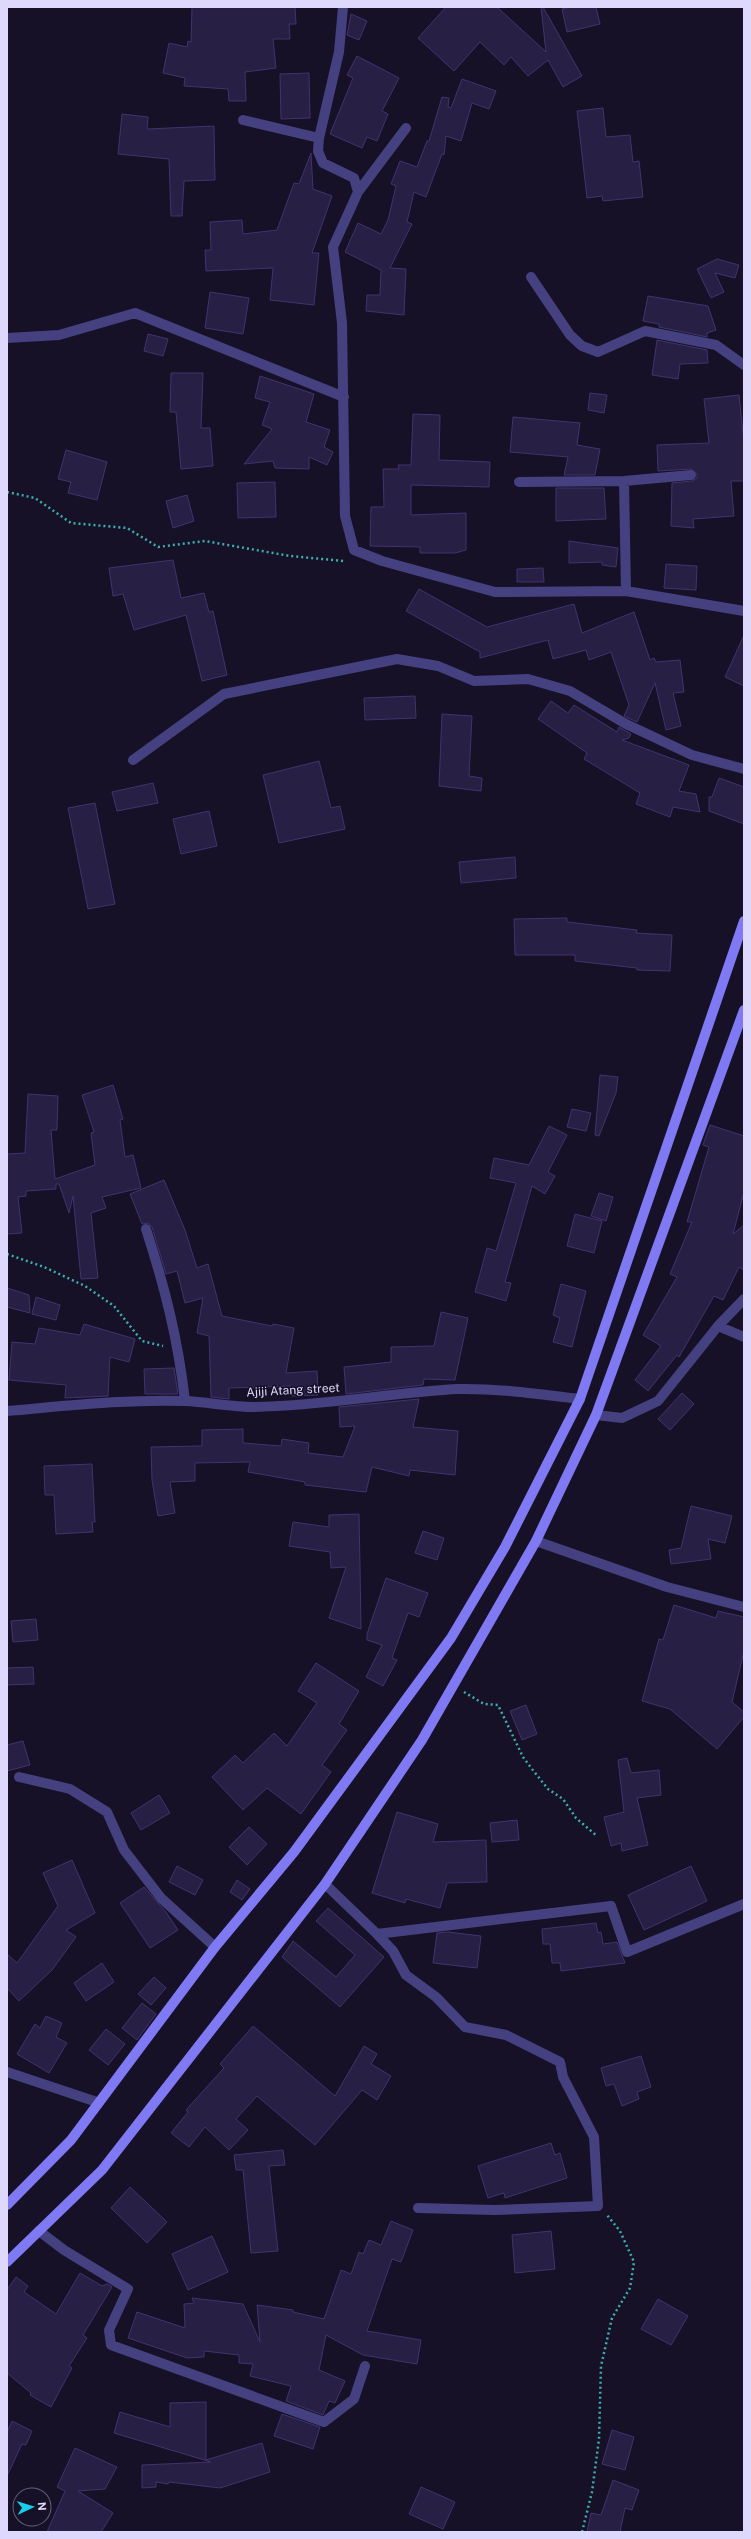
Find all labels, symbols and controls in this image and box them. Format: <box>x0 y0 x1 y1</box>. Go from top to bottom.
street label: Ajiji Atang street <box>246 1381 340 1399</box>
north arrow <box>12 2487 52 2527</box>
text: N <box>36 2502 48 2511</box>

